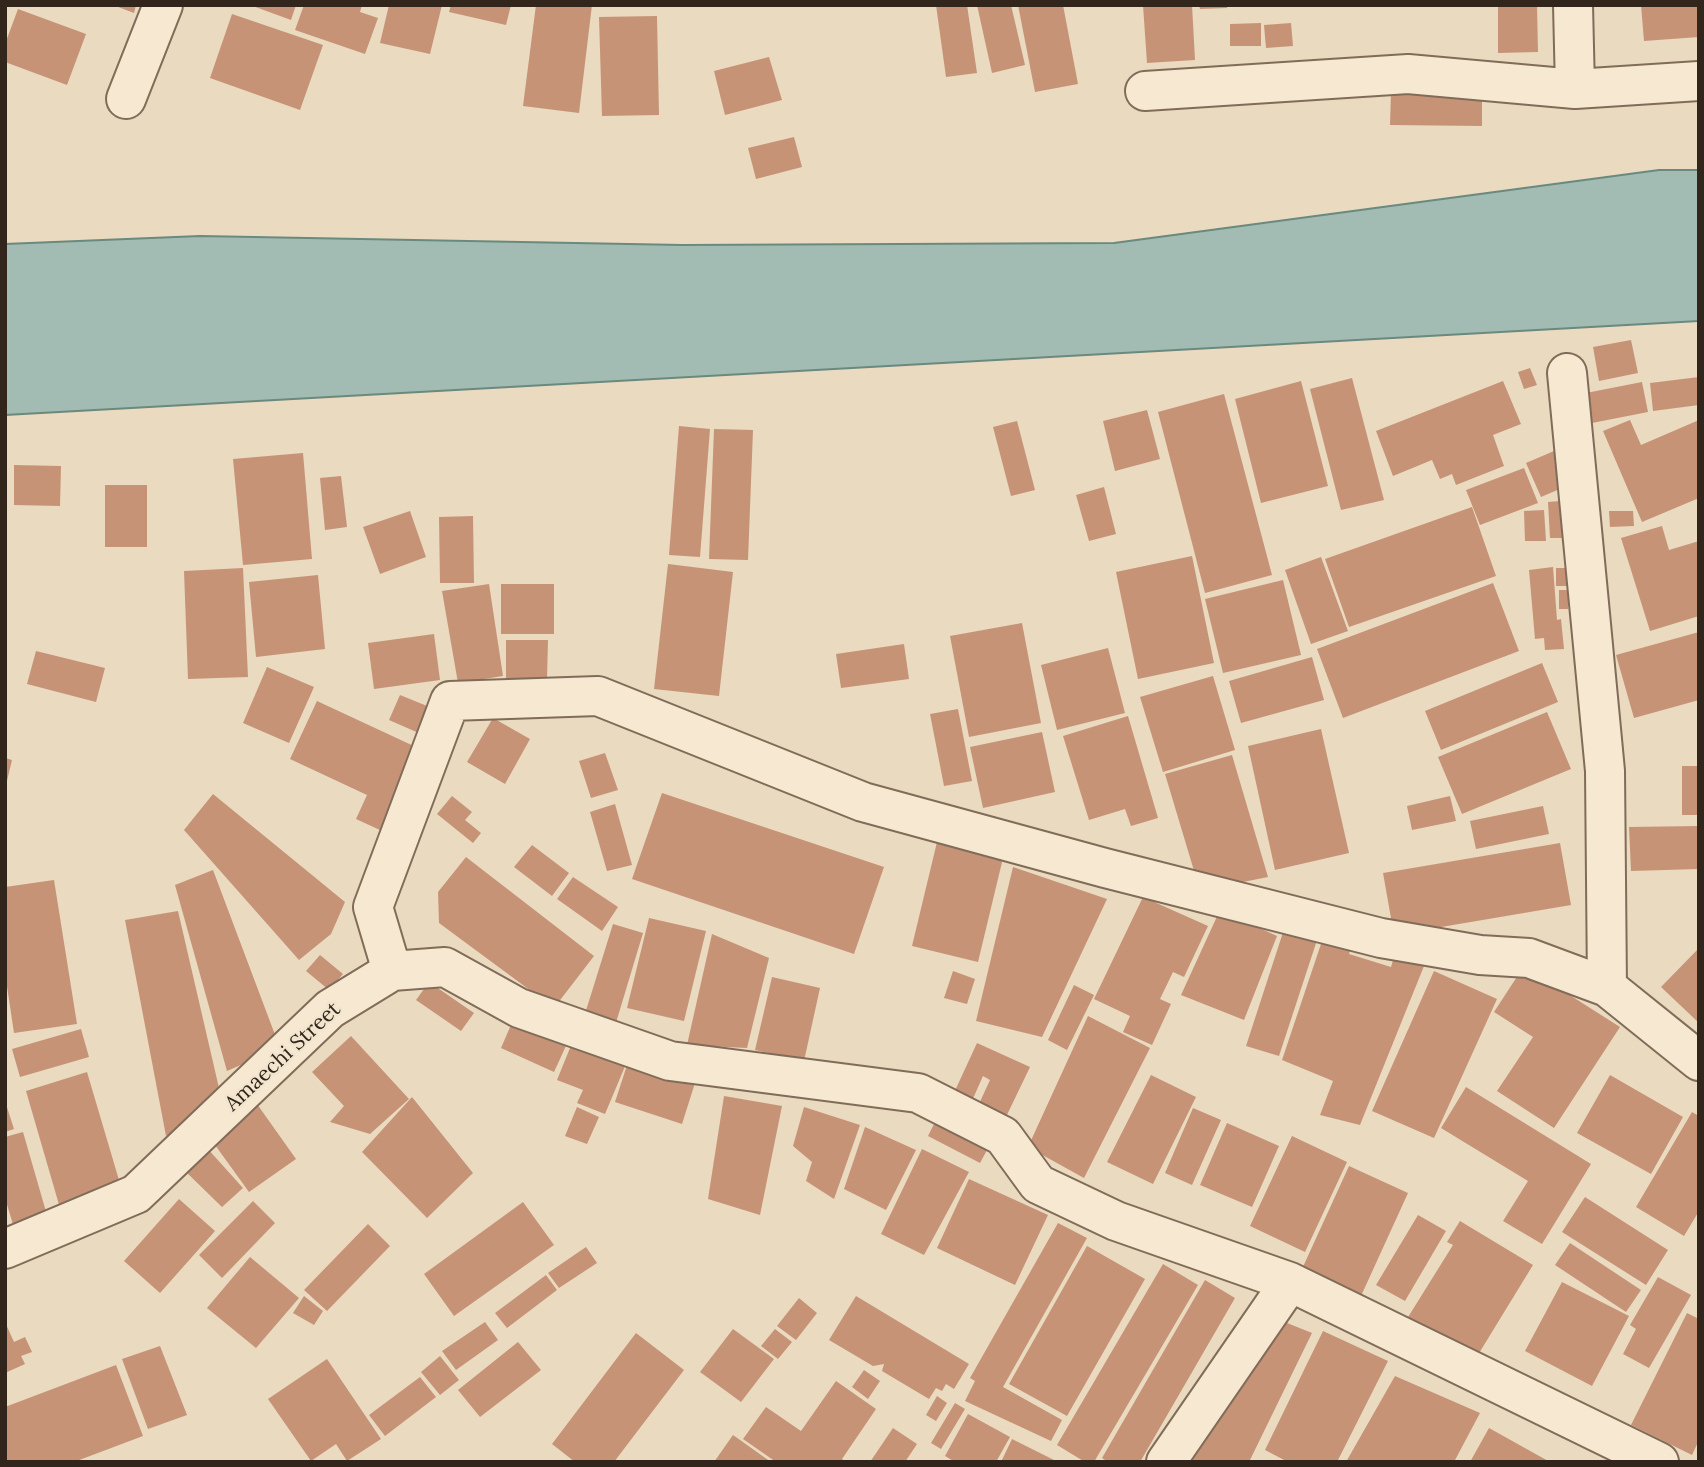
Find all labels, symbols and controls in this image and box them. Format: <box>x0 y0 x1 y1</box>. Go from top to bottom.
street label: Amaechi Street <box>220 997 346 1117</box>

